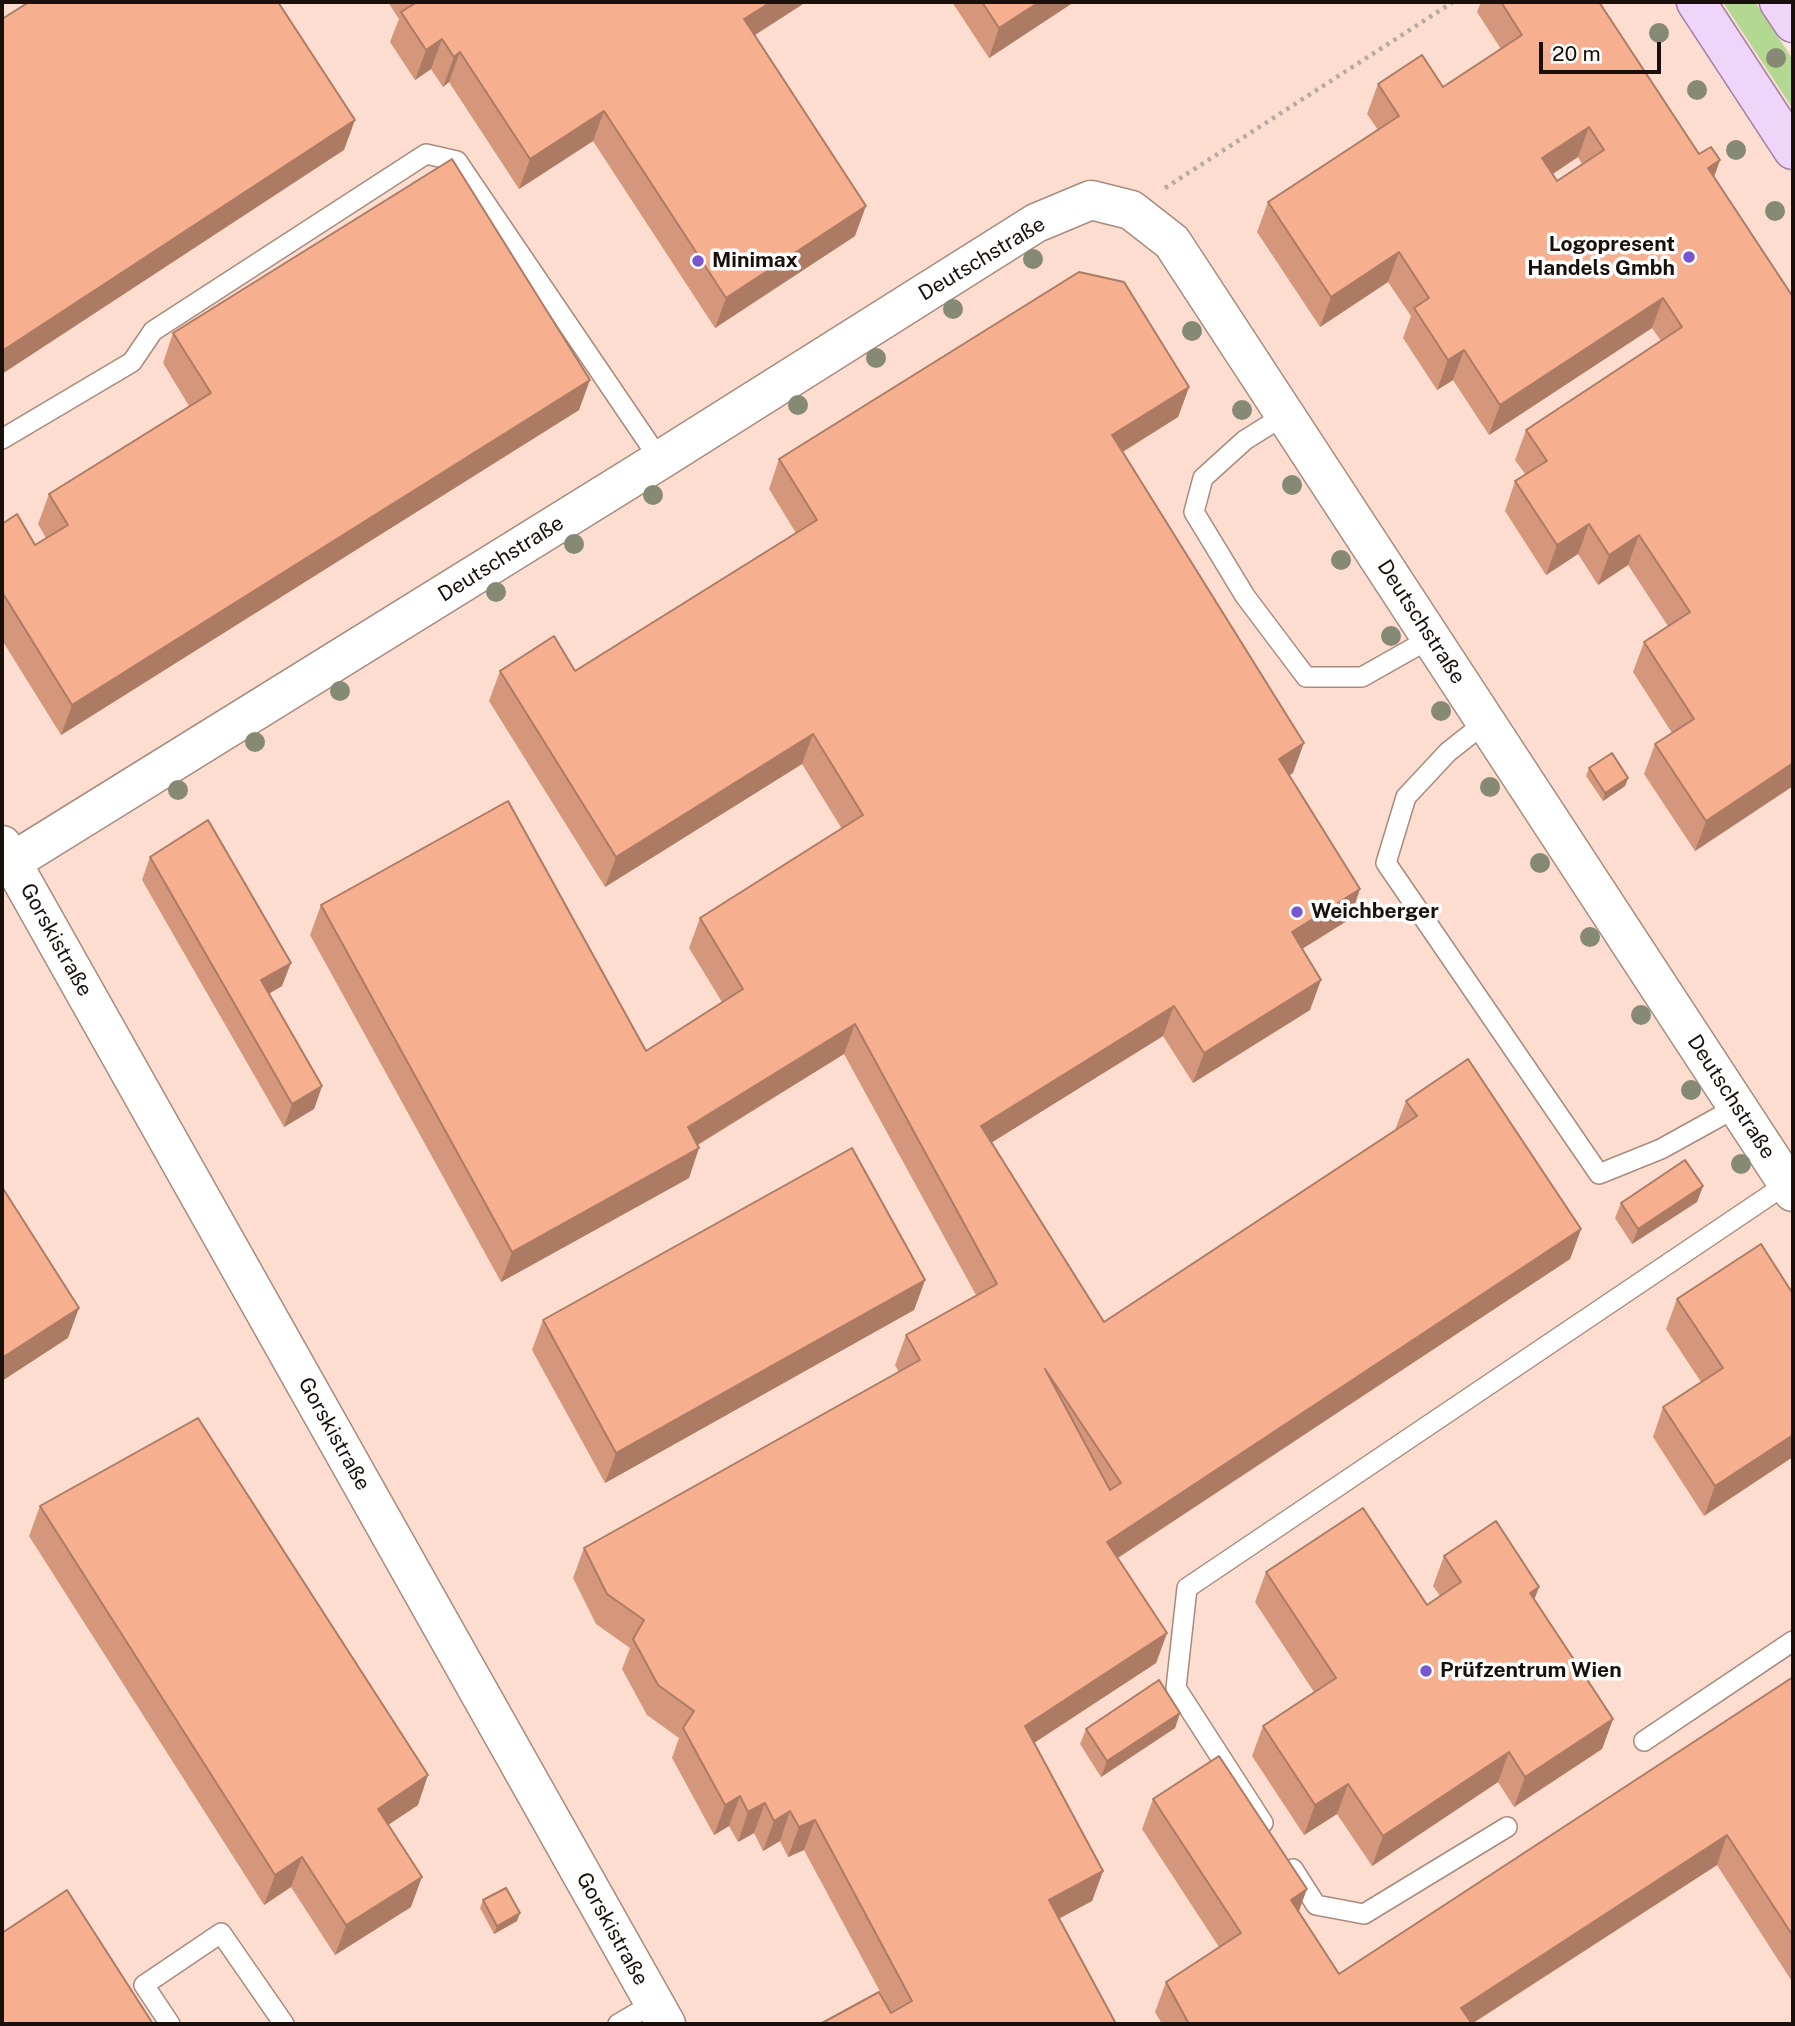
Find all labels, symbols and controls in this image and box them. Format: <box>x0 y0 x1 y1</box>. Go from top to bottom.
scale bar <box>1543 28 1666 72</box>
text: 20 m <box>1552 41 1601 66</box>
street label: Deutschstraße <box>914 211 1050 307</box>
place label: Logopresent Handels Gmbh <box>1527 232 1675 282</box>
place label: Minimax <box>712 248 798 274</box>
marker: Logopresent Handels Gmbh <box>1681 249 1697 265</box>
marker: Minimax <box>690 253 706 269</box>
street label: Deutschstraße <box>434 510 568 608</box>
street label: Deutschstraße <box>1372 555 1470 689</box>
street label: Gorskistraße <box>15 879 97 1001</box>
place label: Weichberger <box>1311 899 1439 925</box>
marker: Weichberger <box>1289 904 1305 920</box>
street label: Deutschstraße <box>1682 1030 1780 1164</box>
street label: Gorskistraße <box>293 1373 375 1495</box>
place label: Prüfzentrum Wien <box>1440 1658 1622 1684</box>
marker: Prüfzentrum Wien <box>1418 1663 1434 1679</box>
street label: Gorskistraße <box>571 1868 653 1990</box>

